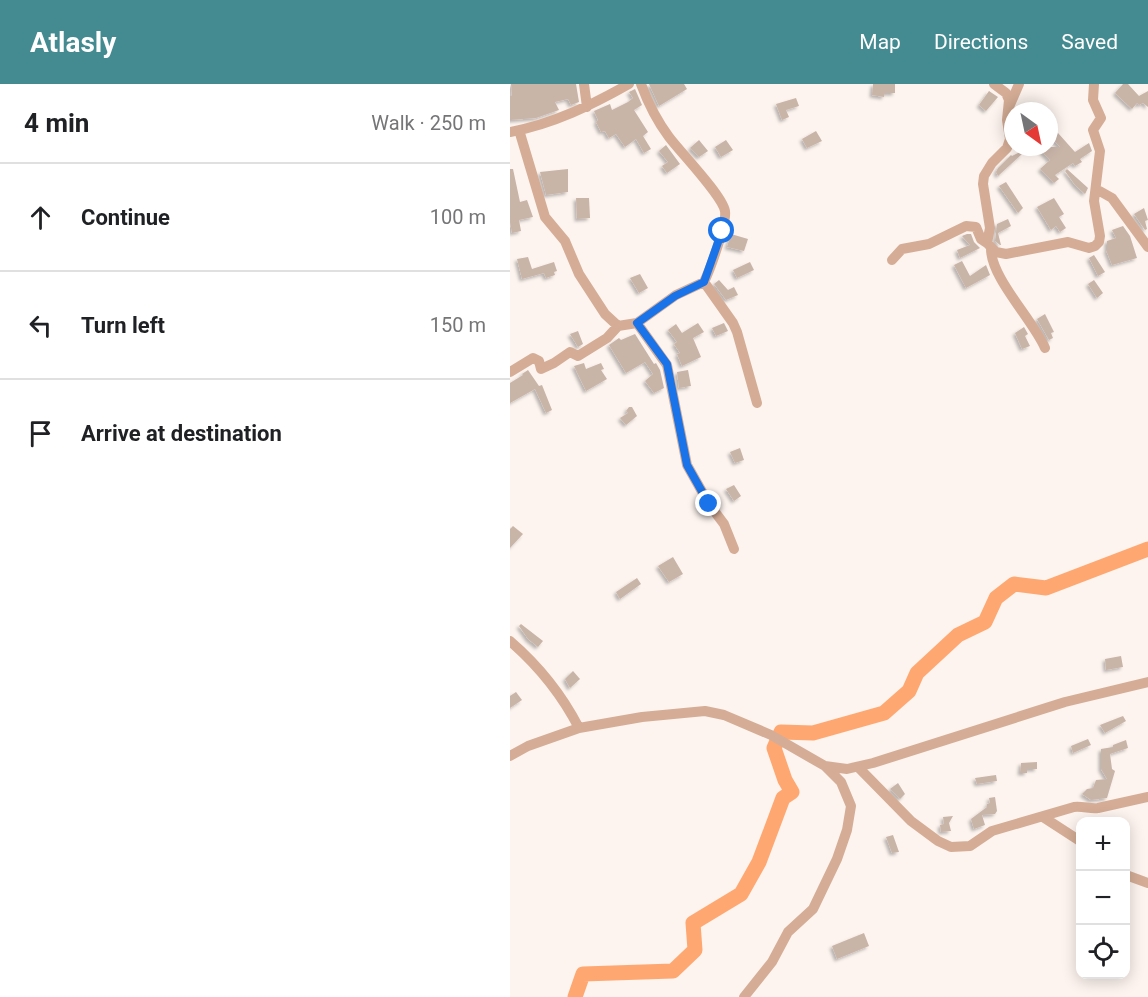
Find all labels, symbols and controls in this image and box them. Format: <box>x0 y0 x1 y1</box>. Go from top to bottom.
text: Atlasly <box>30 26 116 59</box>
text: Map <box>859 30 901 54</box>
text: Directions <box>934 30 1028 54</box>
text: Saved <box>1061 30 1118 54</box>
north arrow <box>1004 102 1058 156</box>
text: 4 min <box>24 108 89 138</box>
text: Walk · 250 m <box>371 111 486 135</box>
icon: ahead <box>24 201 57 234</box>
text: Continue <box>81 205 170 230</box>
text: 100 m <box>430 205 486 229</box>
route start <box>708 217 734 243</box>
icon: left <box>24 309 57 342</box>
text: Turn left <box>81 313 165 338</box>
text: 150 m <box>430 313 486 337</box>
icon: arrive <box>24 417 57 450</box>
text: Arrive at destination <box>81 421 282 446</box>
route end <box>695 490 721 516</box>
map controls <box>1076 817 1130 979</box>
button: + <box>1076 817 1130 871</box>
button: − <box>1076 871 1130 925</box>
button: locate <box>1076 925 1130 979</box>

